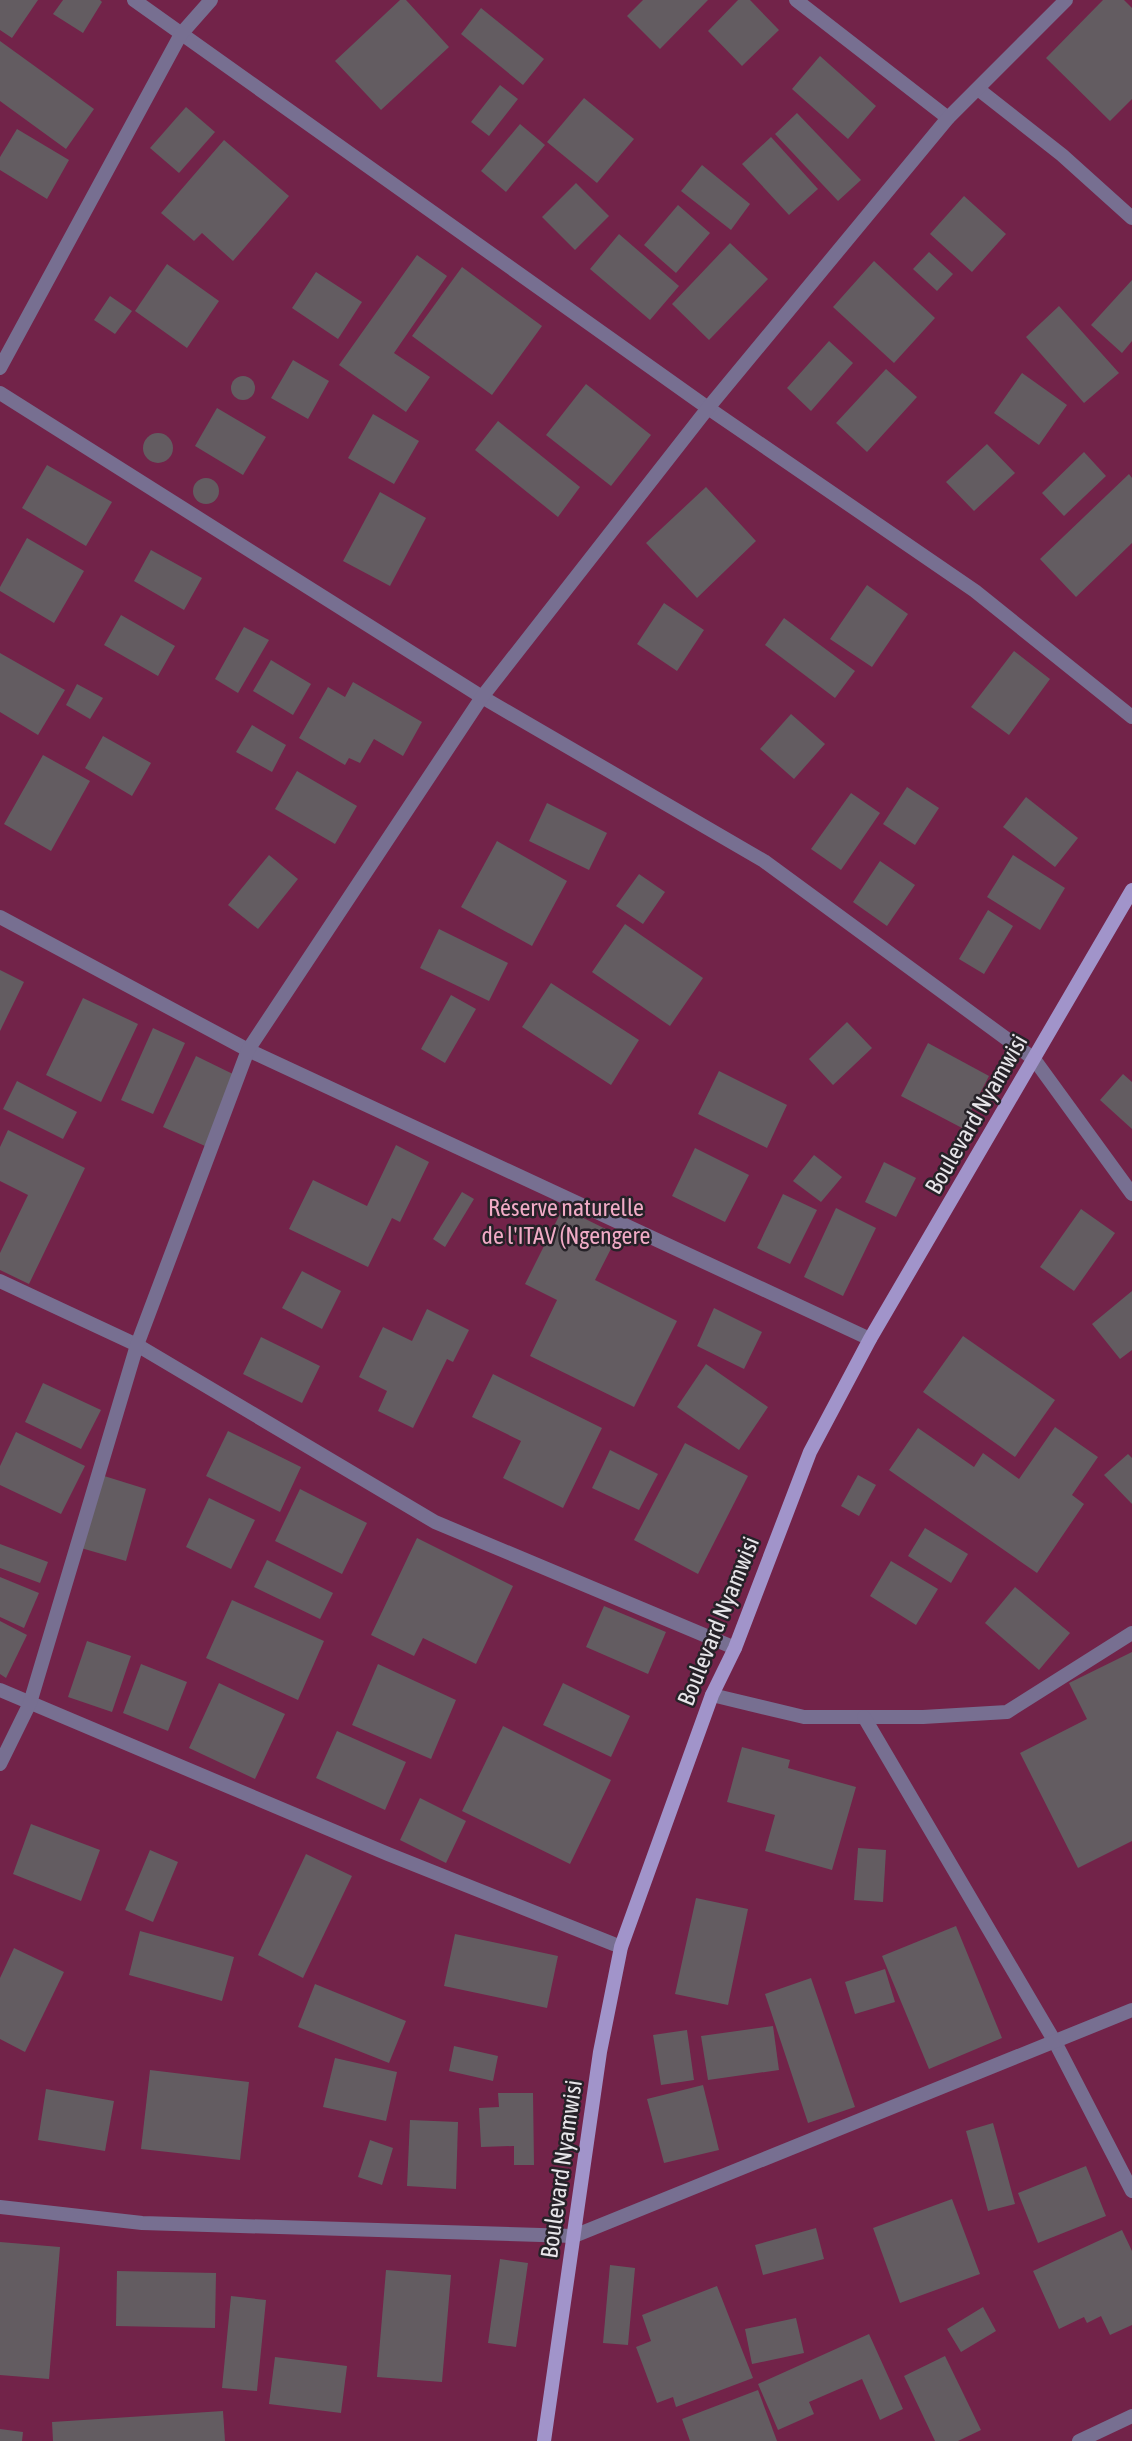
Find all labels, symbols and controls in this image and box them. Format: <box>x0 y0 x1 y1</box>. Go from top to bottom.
street label: Boulevard Nyamwisi <box>919 1029 1033 1199</box>
park label: Réserve naturelle de l'ITAV (Ngengere <box>482 1194 650 1249</box>
street label: Boulevard Nyamwisi <box>672 1533 764 1709</box>
street label: Boulevard Nyamwisi <box>535 2078 587 2260</box>

